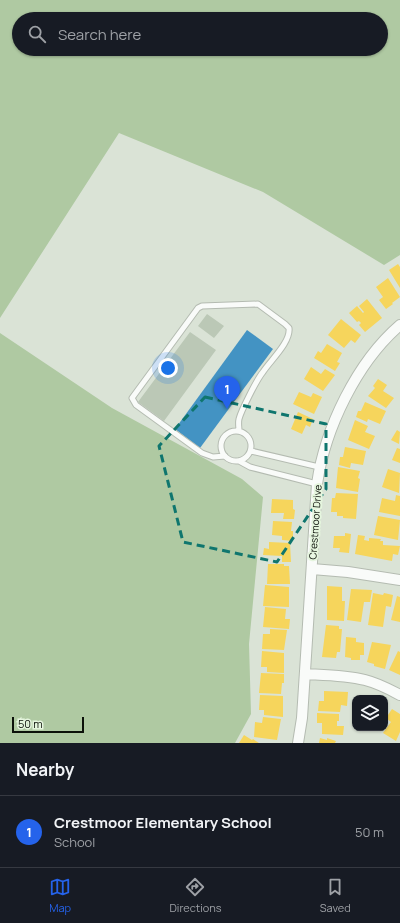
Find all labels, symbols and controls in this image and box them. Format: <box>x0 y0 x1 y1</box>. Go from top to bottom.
search box <box>12 12 388 56</box>
icon: search <box>26 23 48 45</box>
text: Search here <box>58 24 141 45</box>
your location <box>158 358 178 378</box>
pin: 1 <box>214 376 240 409</box>
street label: Crestmoor Drive <box>305 484 325 560</box>
map controls <box>352 695 388 731</box>
button: layers <box>352 695 388 731</box>
scale bar <box>12 715 84 734</box>
text: 50 m <box>18 716 43 731</box>
text: Nearby <box>16 758 74 781</box>
text: Crestmoor Elementary School <box>54 812 272 833</box>
text: 1 <box>26 823 32 841</box>
text: 50 m <box>355 823 384 841</box>
text: School <box>54 833 95 851</box>
tab: Map <box>49 876 71 915</box>
tab: Directions <box>169 876 222 915</box>
tab: Saved <box>320 876 351 915</box>

